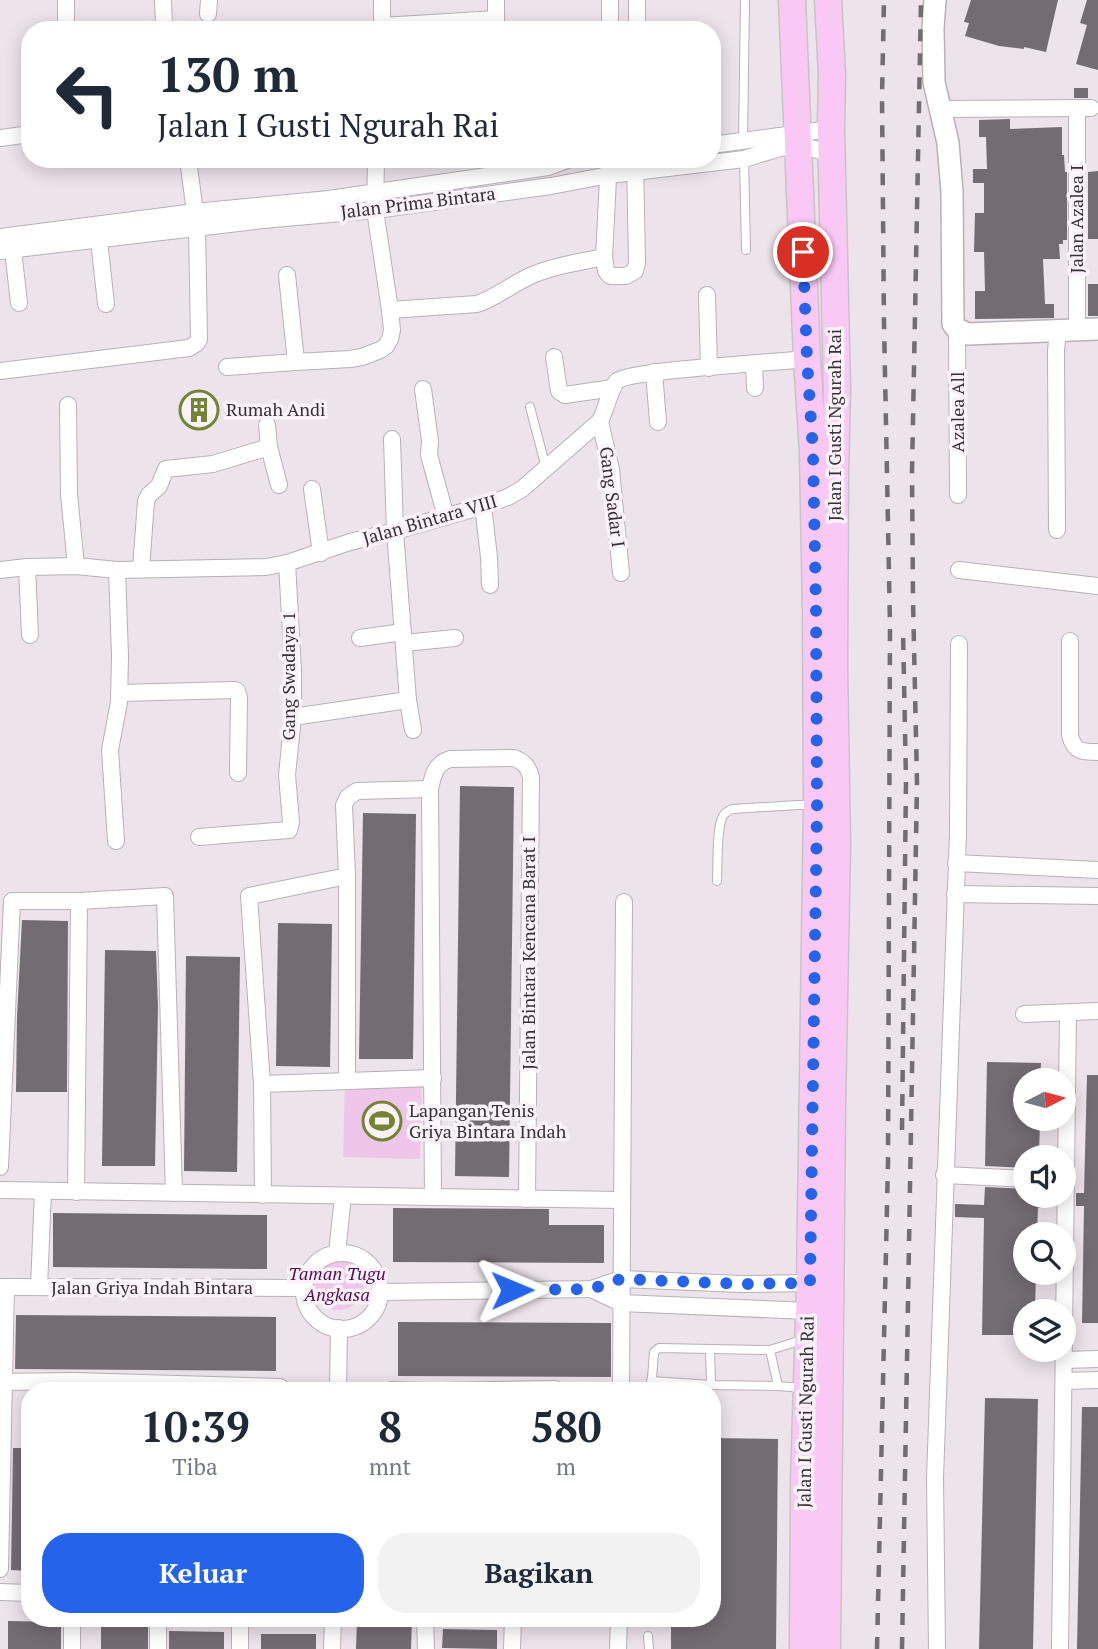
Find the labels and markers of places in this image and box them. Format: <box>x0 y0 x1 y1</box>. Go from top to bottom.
pin <box>773 222 833 282</box>
building icon: Rumah Andi <box>178 389 220 431</box>
place label: Rumah Andi <box>226 397 325 421</box>
place label: Lapangan Tenis Griya Bintara Indah <box>409 1098 567 1143</box>
sports icon: Lapangan Tenis Griya Bintara Indah <box>361 1100 403 1142</box>

